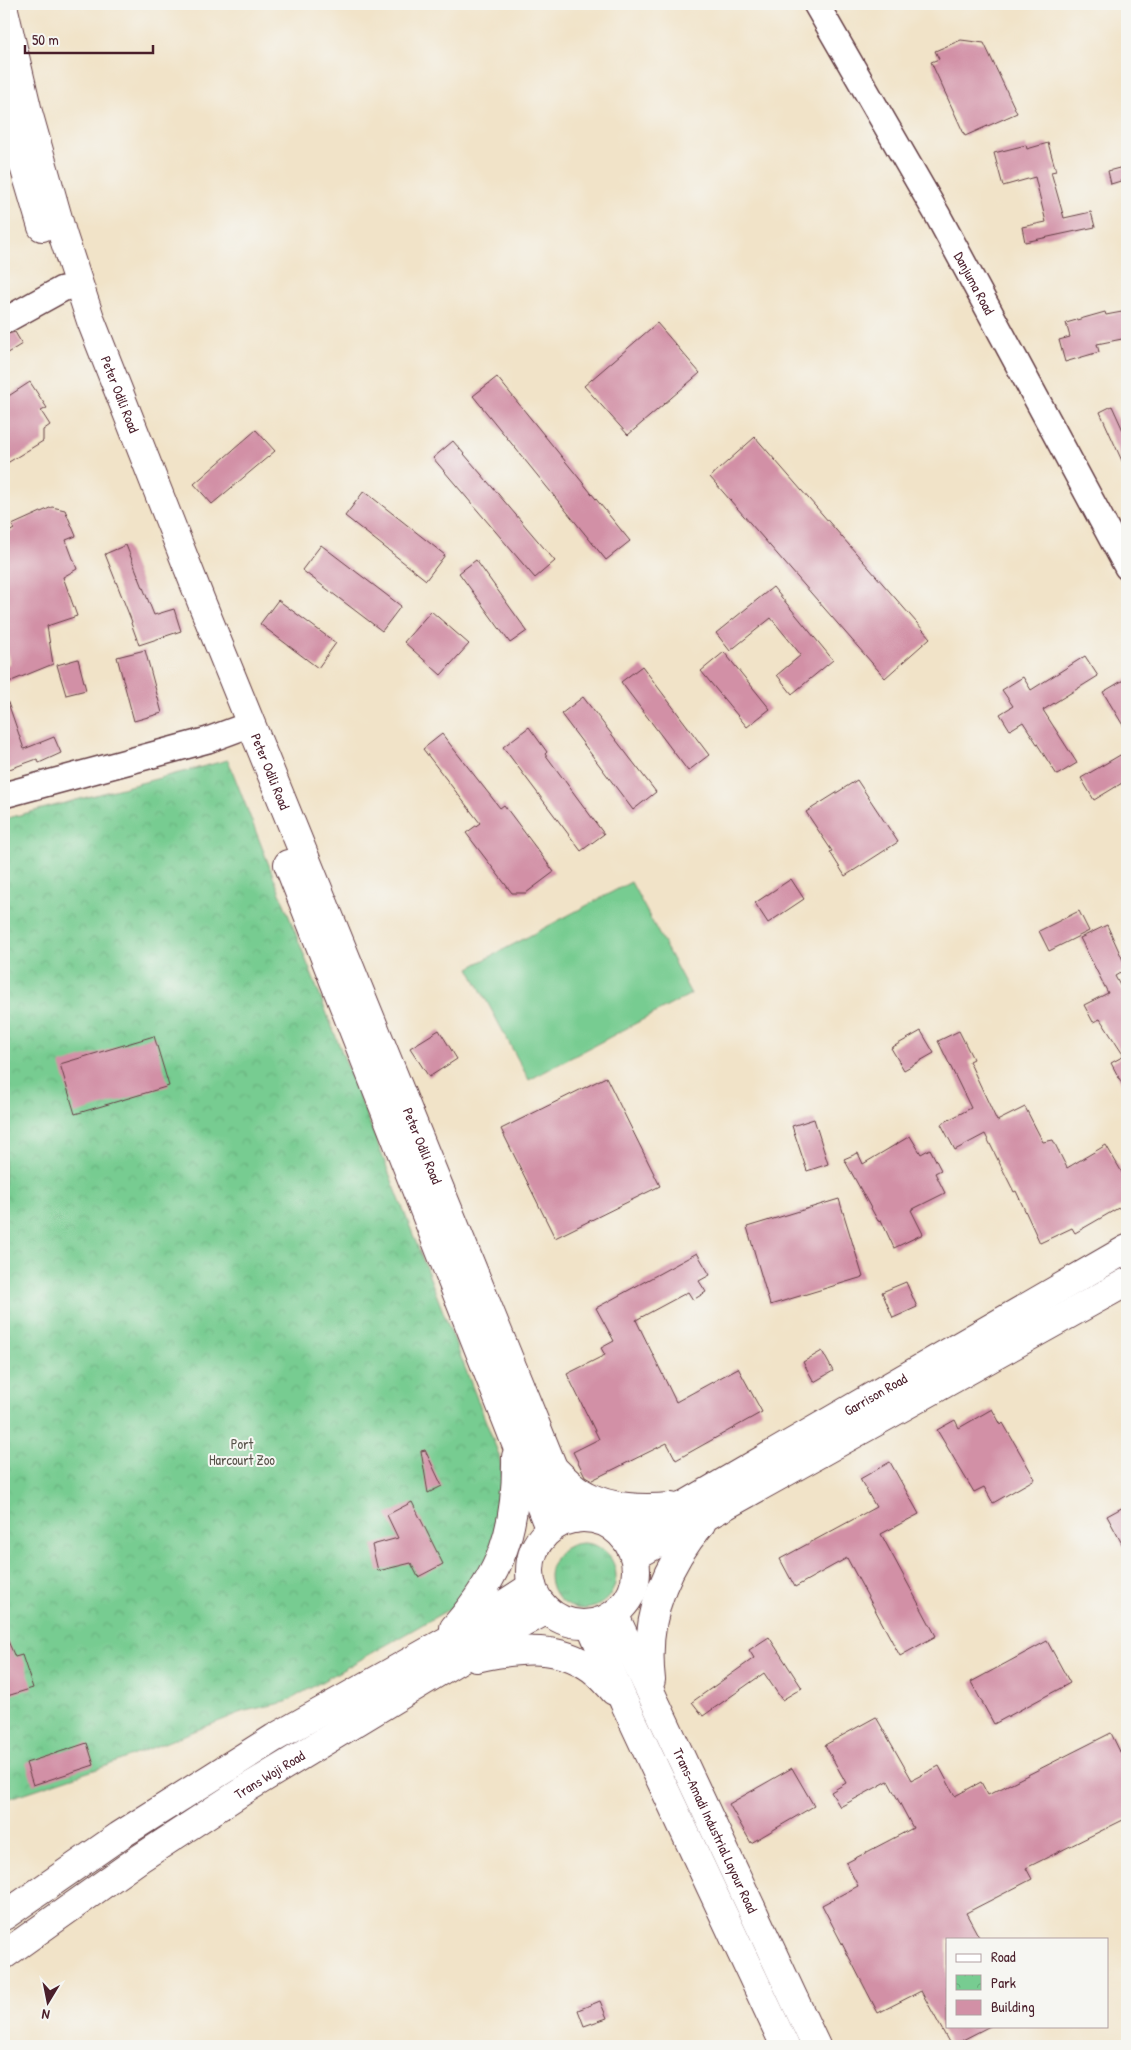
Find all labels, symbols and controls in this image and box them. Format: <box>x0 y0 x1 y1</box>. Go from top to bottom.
scale bar <box>25 22 152 54</box>
text: 50 m <box>32 29 59 50</box>
street label: Danjuma Road <box>950 248 1000 318</box>
street label: Peter Odili Road <box>97 353 144 436</box>
street label: Peter Odili Road <box>247 730 295 813</box>
street label: Peter Odili Road <box>399 1105 447 1187</box>
street label: Garrison Road <box>840 1368 911 1420</box>
park label: Port Harcourt Zoo <box>209 1434 275 1469</box>
street label: Trans Woji Road <box>230 1745 308 1803</box>
street label: Trans-Amadi Industrial Layour Road <box>669 1745 763 1916</box>
legend <box>946 1938 1108 2028</box>
text: Road <box>991 1946 1016 1967</box>
text: Park <box>991 1972 1016 1993</box>
north arrow <box>22 1978 72 2028</box>
text: Building <box>991 1996 1035 2017</box>
text: N <box>40 2005 51 2025</box>

